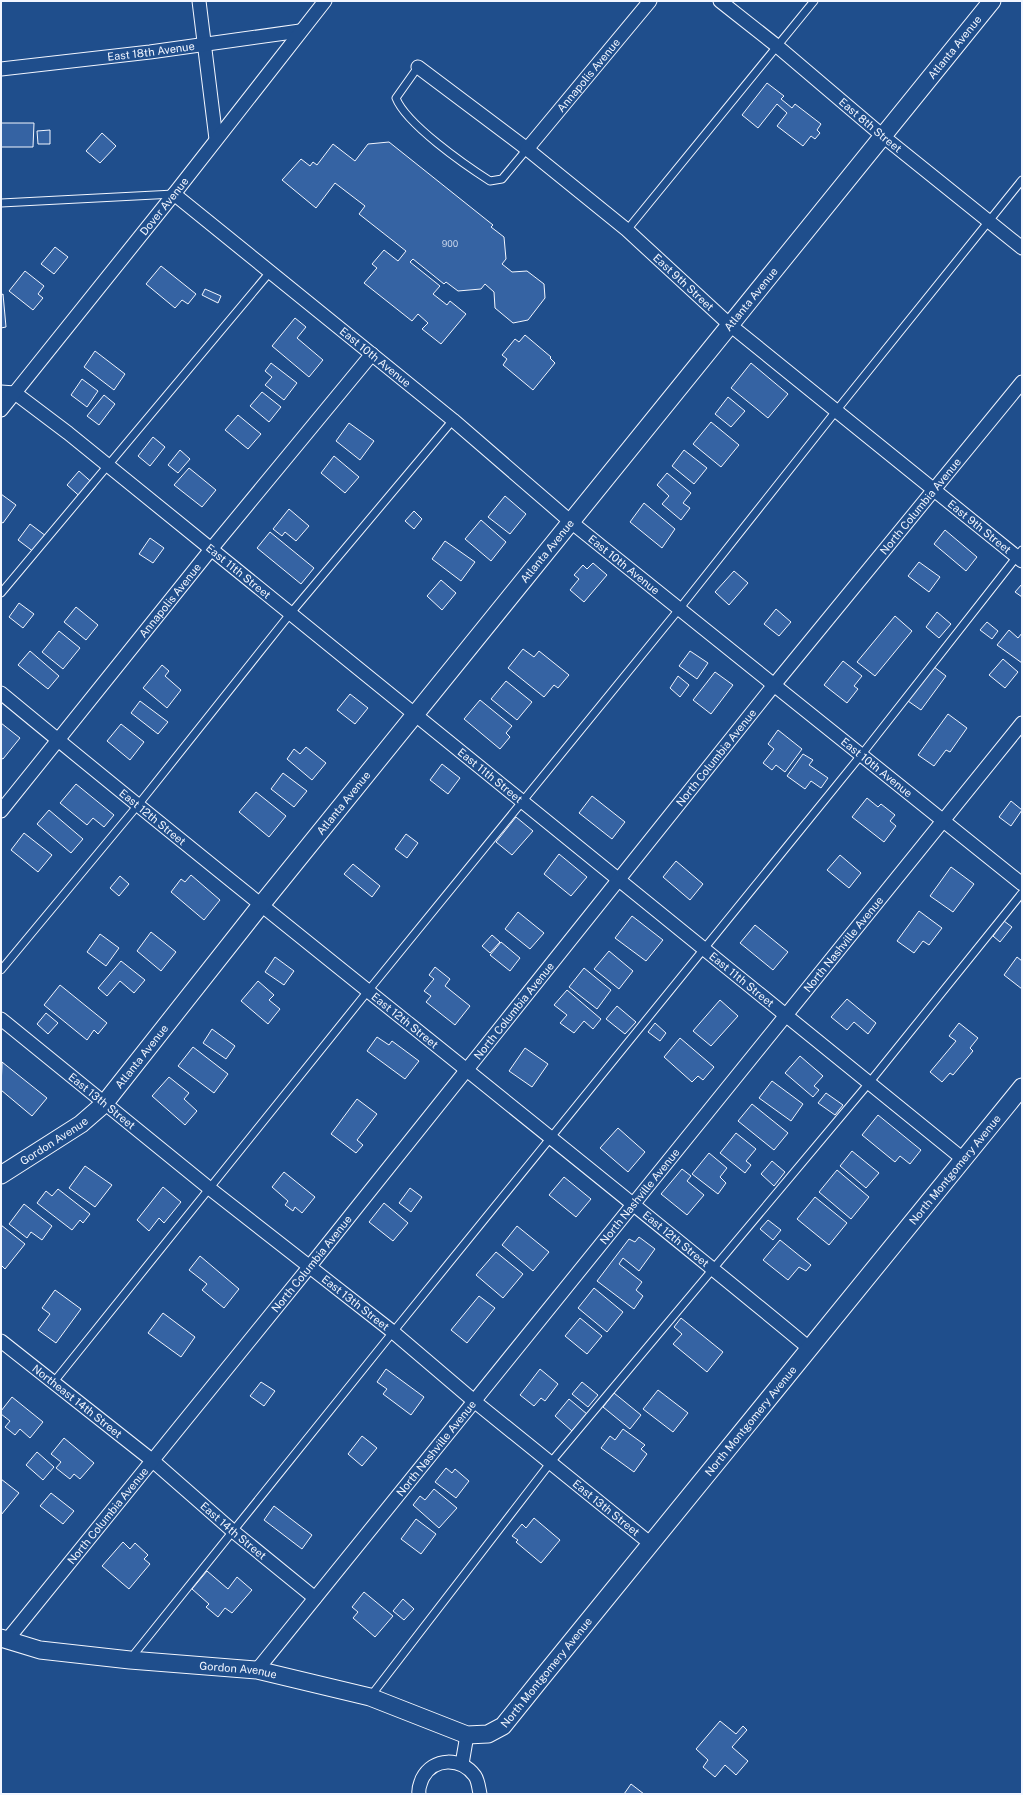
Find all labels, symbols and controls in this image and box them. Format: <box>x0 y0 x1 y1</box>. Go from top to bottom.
street label: Atlanta Avenue <box>926 13 984 81</box>
street label: Annapolis Avenue <box>555 36 622 114</box>
street label: East 18th Avenue <box>107 40 195 63</box>
street label: East 8th Street <box>837 96 904 155</box>
street label: Dover Avenue <box>138 175 191 237</box>
house number: 900 <box>442 238 459 249</box>
street label: East 9th Street <box>651 251 716 313</box>
street label: Atlanta Avenue <box>722 265 780 333</box>
street label: East 10th Avenue <box>337 325 413 389</box>
street label: North Columbia Avenue <box>878 456 963 557</box>
street label: East 9th Street <box>946 498 1013 556</box>
street label: Atlanta Avenue <box>518 517 576 585</box>
street label: East 10th Avenue <box>586 532 662 597</box>
street label: East 11th Street <box>204 542 273 601</box>
street label: Annapolis Avenue <box>137 561 203 640</box>
street label: North Columbia Avenue <box>674 707 758 808</box>
street label: East 10th Avenue <box>839 735 915 799</box>
street label: East 11th Street <box>455 746 525 805</box>
street label: Atlanta Avenue <box>314 769 373 837</box>
street label: East 12th Street <box>117 787 188 848</box>
street label: North Nashville Avenue <box>801 894 885 994</box>
street label: East 11th Street <box>707 950 776 1009</box>
street label: North Columbia Avenue <box>471 960 556 1062</box>
street label: East 12th Street <box>369 990 441 1051</box>
street label: Atlanta Avenue <box>113 1022 170 1091</box>
street label: East 13th Street <box>66 1070 138 1132</box>
street label: North Montgomery Avenue <box>907 1112 1003 1227</box>
street label: Gordon Avenue <box>18 1115 90 1167</box>
street label: North Nashville Avenue <box>598 1146 682 1246</box>
street label: East 12th Street <box>640 1208 711 1269</box>
street label: North Columbia Avenue <box>269 1213 354 1315</box>
street label: East 13th Street <box>319 1273 392 1333</box>
street label: Northeast 14th Street <box>30 1362 124 1440</box>
street label: North Montgomery Avenue <box>702 1364 799 1478</box>
street label: North Nashville Avenue <box>394 1398 478 1498</box>
street label: North Columbia Avenue <box>65 1465 150 1566</box>
street label: East 13th Street <box>570 1477 642 1538</box>
street label: East 14th Street <box>198 1500 269 1562</box>
street label: North Montgomery Avenue <box>498 1615 594 1730</box>
street label: Gordon Avenue <box>199 1659 278 1681</box>

